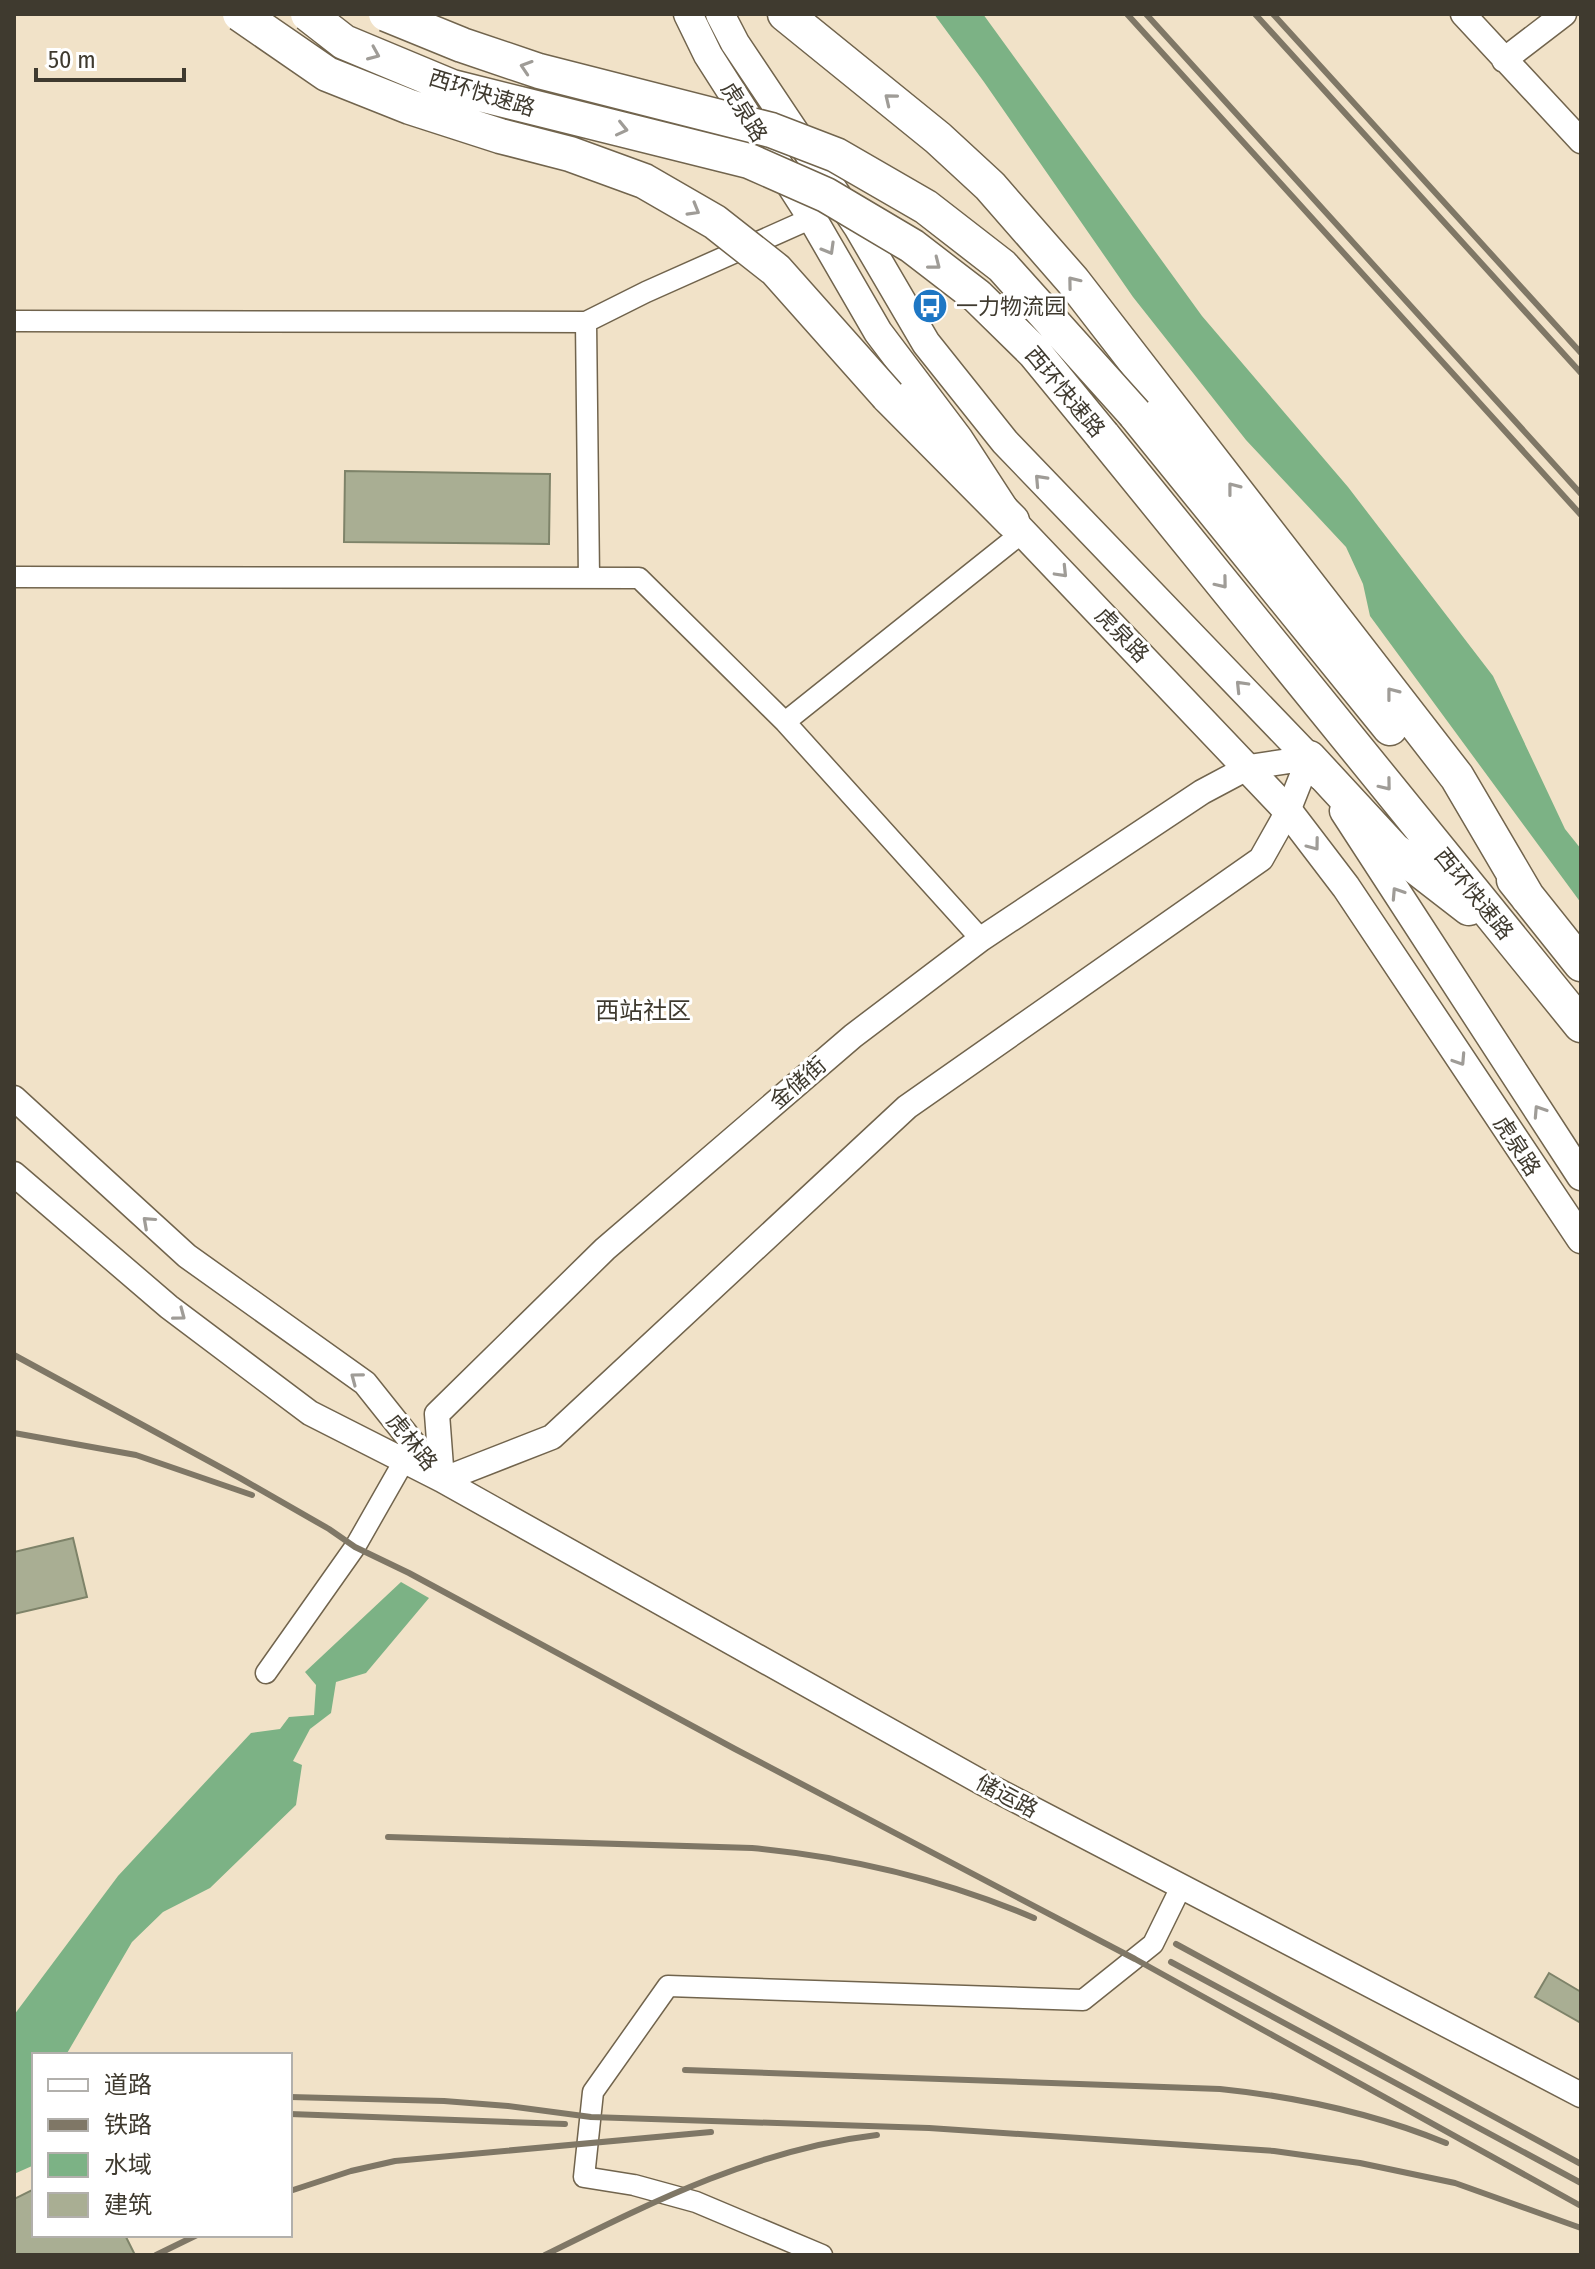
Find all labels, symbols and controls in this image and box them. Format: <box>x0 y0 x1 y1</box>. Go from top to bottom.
scale bar <box>36 32 184 82</box>
one-way arrow <box>366 45 380 61</box>
text: 50 m <box>48 46 96 74</box>
one-way arrow <box>520 60 534 76</box>
street label: 西环快速路 <box>425 64 539 122</box>
street label: 虎泉路 <box>715 77 773 147</box>
one-way arrow <box>885 94 899 109</box>
one-way arrow <box>615 120 629 137</box>
one-way arrow <box>685 200 700 216</box>
one-way arrow <box>819 240 835 254</box>
one-way arrow <box>926 254 940 269</box>
one-way arrow <box>1068 277 1083 291</box>
bus stop icon: 一力物流园 <box>911 287 949 325</box>
place label: 一力物流园 <box>956 293 1066 320</box>
street label: 西环快速路 <box>1019 341 1111 443</box>
one-way arrow <box>1035 475 1049 489</box>
one-way arrow <box>1228 482 1242 496</box>
one-way arrow <box>1053 563 1067 577</box>
one-way arrow <box>1212 574 1227 588</box>
street label: 虎泉路 <box>1089 602 1155 668</box>
one-way arrow <box>1235 681 1250 695</box>
one-way arrow <box>1387 687 1401 702</box>
one-way arrow <box>1376 776 1391 790</box>
one-way arrow <box>1305 836 1319 851</box>
street label: 西环快速路 <box>1429 843 1519 945</box>
one-way arrow <box>1392 887 1407 901</box>
district label: 西站社区 <box>595 997 691 1025</box>
street label: 金储街 <box>764 1051 832 1115</box>
one-way arrow <box>1451 1051 1466 1066</box>
one-way arrow <box>1533 1105 1548 1120</box>
street label: 虎泉路 <box>1488 1111 1546 1181</box>
one-way arrow <box>143 1217 158 1231</box>
one-way arrow <box>171 1306 186 1320</box>
one-way arrow <box>350 1373 365 1387</box>
street label: 虎林路 <box>381 1408 443 1476</box>
street label: 储运路 <box>972 1769 1042 1823</box>
legend <box>32 2053 292 2237</box>
text: 道路 <box>104 2071 152 2099</box>
text: 铁路 <box>104 2111 152 2139</box>
text: 水域 <box>104 2151 152 2179</box>
text: 建筑 <box>104 2191 152 2219</box>

